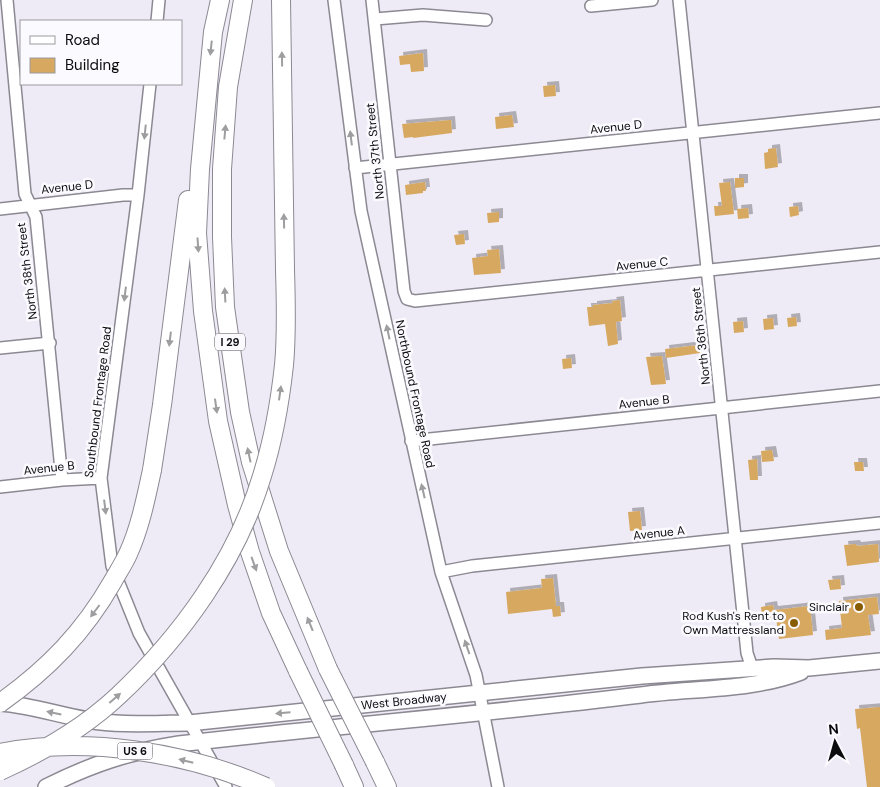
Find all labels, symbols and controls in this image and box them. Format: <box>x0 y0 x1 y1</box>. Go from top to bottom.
legend <box>20 20 182 85</box>
text: Road <box>65 30 100 50</box>
one-way arrow <box>207 40 215 56</box>
one-way arrow <box>278 51 286 67</box>
text: Building <box>65 55 120 75</box>
street label: North 37th Street <box>362 102 388 200</box>
street label: Avenue D <box>589 116 643 138</box>
one-way arrow <box>221 124 229 140</box>
one-way arrow <box>141 125 149 141</box>
one-way arrow <box>347 130 355 146</box>
street label: Avenue D <box>40 176 94 198</box>
one-way arrow <box>280 213 288 229</box>
street label: North 38th Street <box>13 221 41 321</box>
one-way arrow <box>194 237 202 253</box>
street label: Avenue C <box>615 253 669 275</box>
one-way arrow <box>121 286 129 302</box>
one-way arrow <box>220 286 228 302</box>
street label: North 36th Street <box>688 286 714 386</box>
street label: Northbound Frontage Road <box>391 319 439 469</box>
one-way arrow <box>383 324 391 340</box>
street label: Southbound Frontage Road <box>81 326 115 478</box>
one-way arrow <box>166 332 174 348</box>
road number: I 29 <box>215 334 245 351</box>
one-way arrow <box>276 385 284 401</box>
street label: Avenue B <box>618 391 670 413</box>
one-way arrow <box>212 398 220 414</box>
one-way arrow <box>245 448 253 463</box>
street label: Avenue B <box>23 457 75 479</box>
one-way arrow <box>419 483 427 498</box>
one-way arrow <box>101 499 109 515</box>
street label: Avenue A <box>632 522 686 544</box>
one-way arrow <box>250 557 258 572</box>
place label: Sinclair <box>809 599 850 615</box>
marker: Sinclair <box>853 601 865 613</box>
one-way arrow <box>89 604 100 617</box>
place label: Rod Kush's Rent to Own Mattressland <box>682 608 784 638</box>
one-way arrow <box>305 617 313 632</box>
marker: Rod Kush's Rent to Own Mattressland <box>788 617 800 629</box>
one-way arrow <box>463 639 471 654</box>
street label: West Broadway <box>360 689 448 713</box>
one-way arrow <box>108 693 121 704</box>
one-way arrow <box>45 708 61 716</box>
one-way arrow <box>275 709 291 717</box>
north arrow <box>810 717 860 767</box>
text: N <box>828 720 840 739</box>
road number: US 6 <box>118 742 152 759</box>
one-way arrow <box>179 757 194 765</box>

